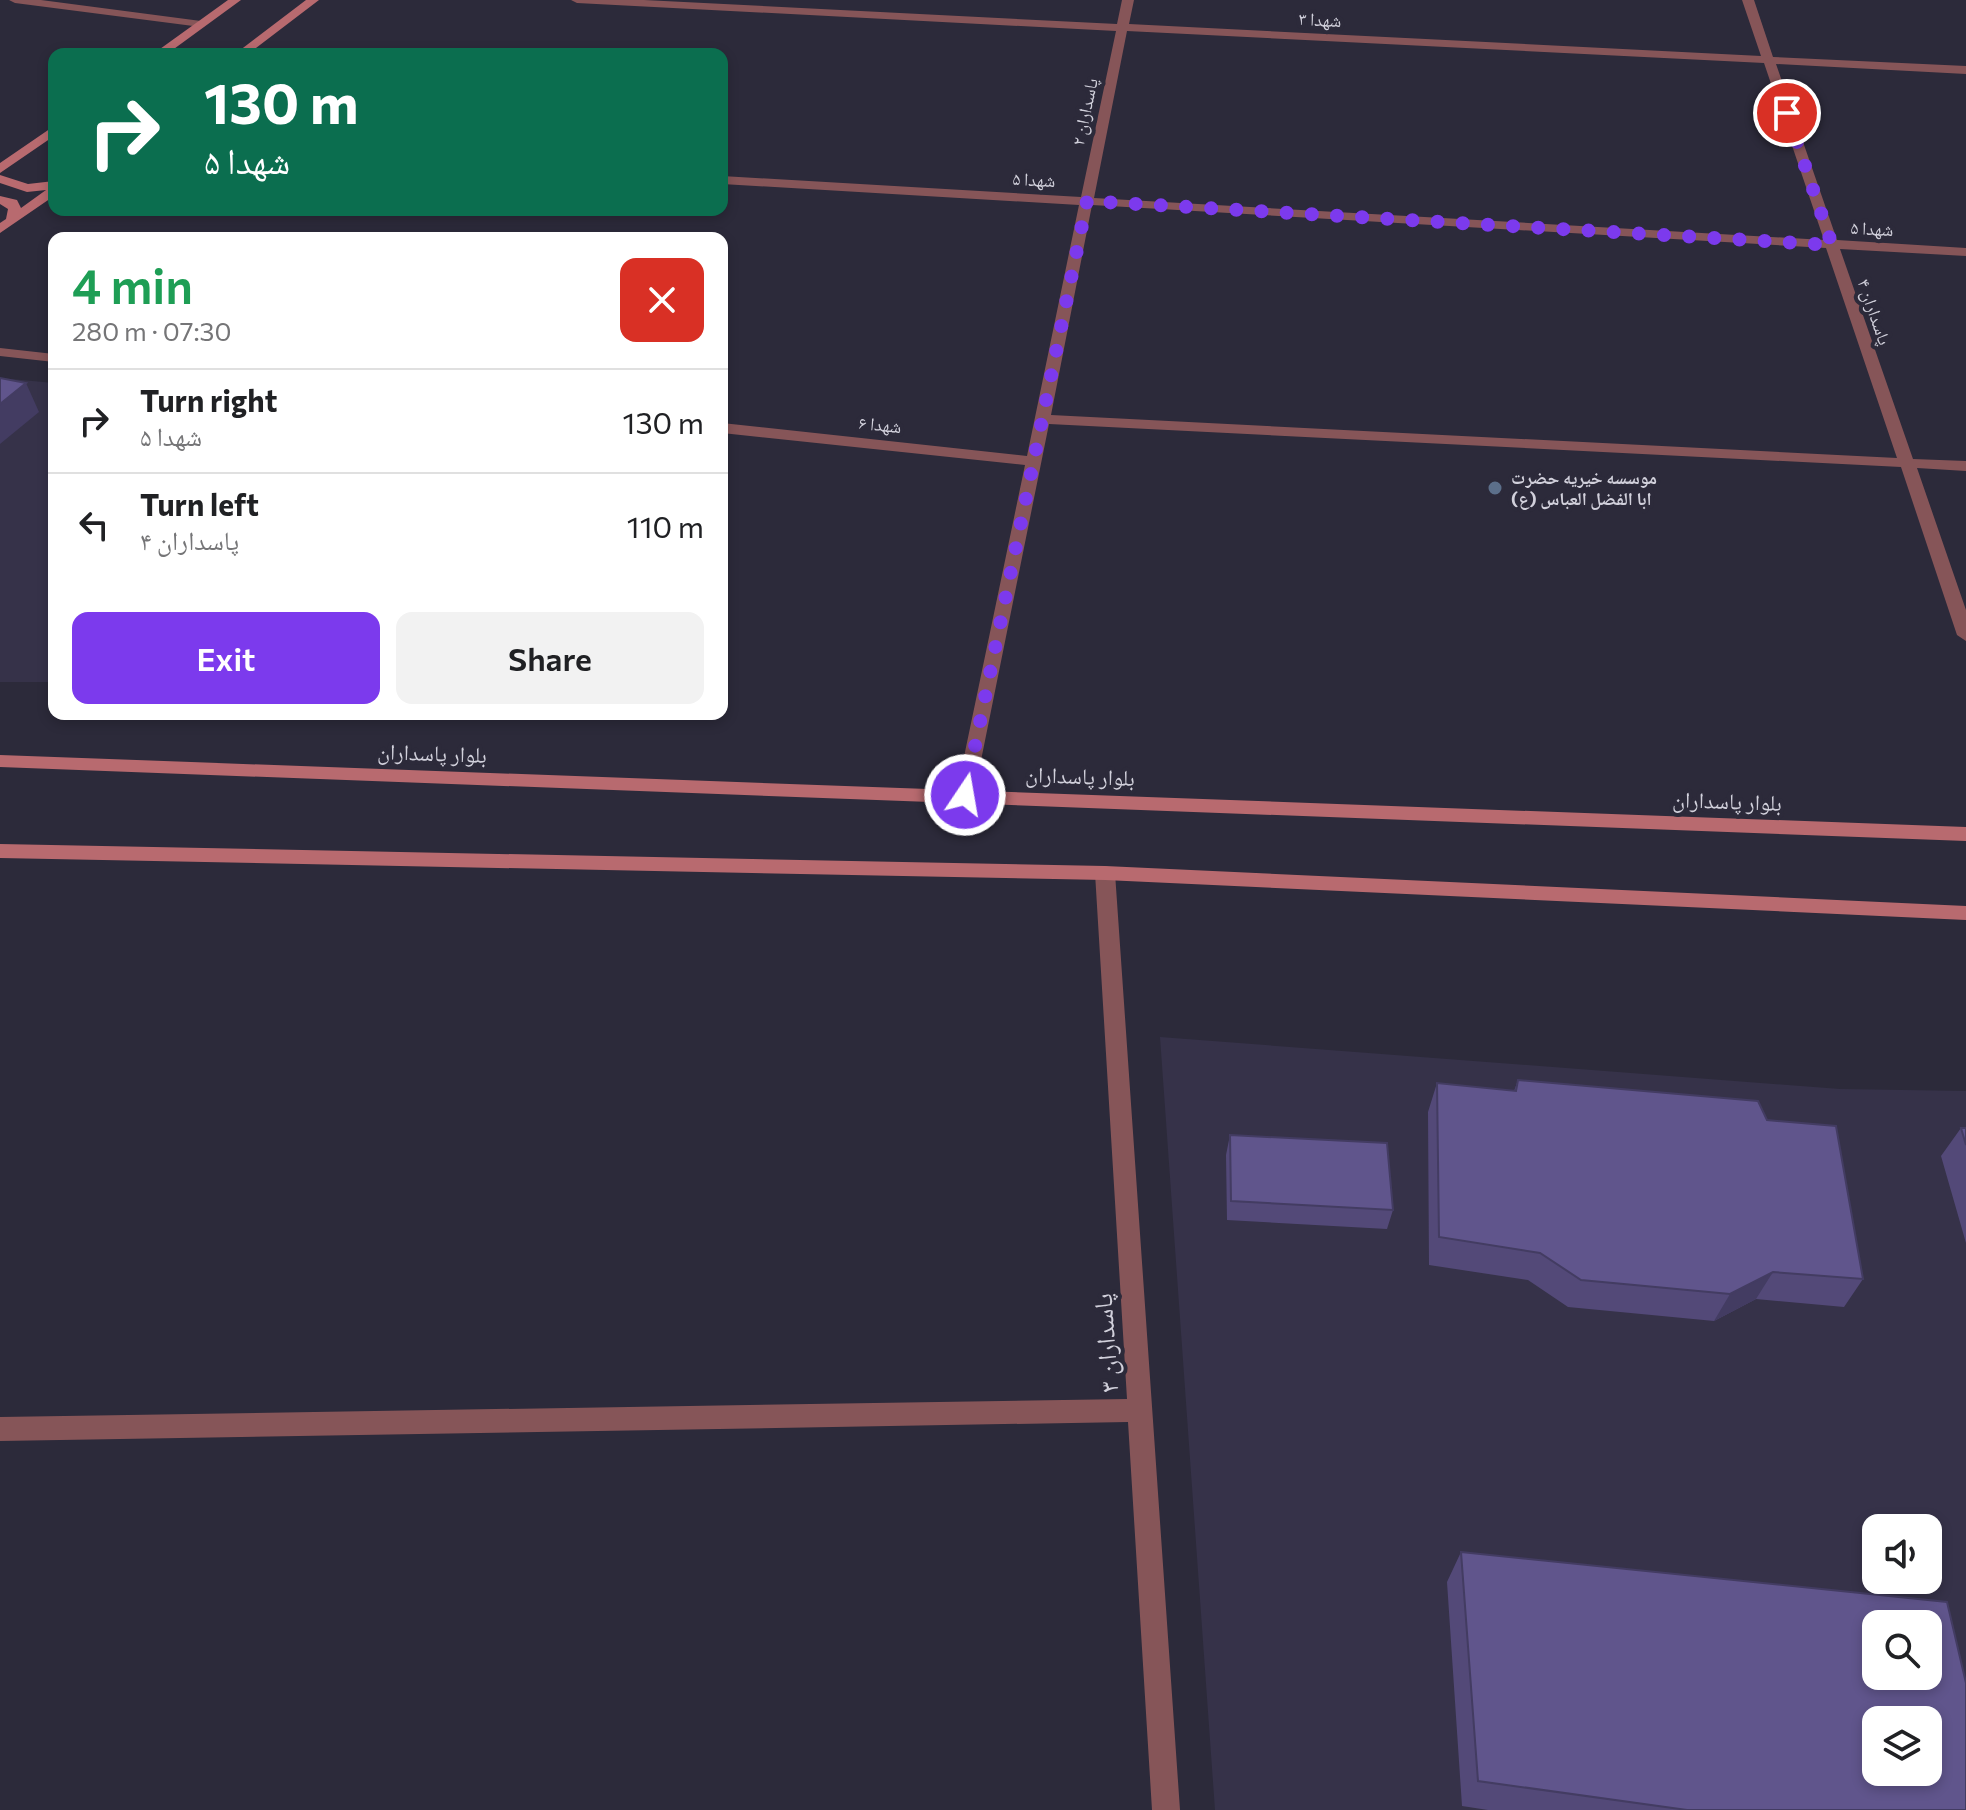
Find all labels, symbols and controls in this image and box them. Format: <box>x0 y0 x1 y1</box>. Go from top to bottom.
street label: شهدا ۳ <box>1298 7 1342 31</box>
text: 130 m <box>204 67 359 136</box>
street label: پاسداران ۲ <box>1066 76 1103 148</box>
pin <box>1753 79 1821 147</box>
icon: right <box>72 80 176 184</box>
icon: arrive <box>1765 91 1809 135</box>
text: شهدا ۵ <box>204 137 290 181</box>
street label: شهدا ۵ <box>1012 167 1056 191</box>
street label: شهدا ۵ <box>1850 216 1894 240</box>
text: 4 min <box>72 255 193 314</box>
button: close <box>620 258 704 342</box>
street label: پاسداران ۴ <box>1852 276 1897 348</box>
text: 280 m · 07:30 <box>72 315 231 346</box>
text: Turn right <box>140 381 277 418</box>
icon: right <box>72 399 116 443</box>
text: 130 m <box>623 403 704 440</box>
street label: شهدا ۶ <box>858 411 903 437</box>
text: شهدا ۵ <box>140 420 202 451</box>
place label: موسسه خیریه حضرت ابا الفضل العباس (ع) <box>1511 466 1657 510</box>
marker: موسسه خیریه حضرت ابا الفضل العباس (ع) <box>1486 479 1504 497</box>
text: Turn left <box>140 485 259 522</box>
icon: left <box>72 503 116 547</box>
text: 110 m <box>627 507 704 544</box>
text: پاسداران ۴ <box>140 524 239 555</box>
button: Exit <box>72 612 380 704</box>
button: Share <box>396 612 704 704</box>
street label: بلوار پاسداران <box>377 737 487 769</box>
position arrow <box>923 753 1007 837</box>
street label: بلوار پاسداران <box>1025 760 1135 792</box>
street label: بلوار پاسداران <box>1672 785 1782 817</box>
street label: پاسداران ۳ <box>1086 1292 1126 1394</box>
map controls <box>1862 1514 1942 1786</box>
button: sound <box>1862 1514 1942 1594</box>
button: search <box>1862 1610 1942 1690</box>
button: layers <box>1862 1706 1942 1786</box>

